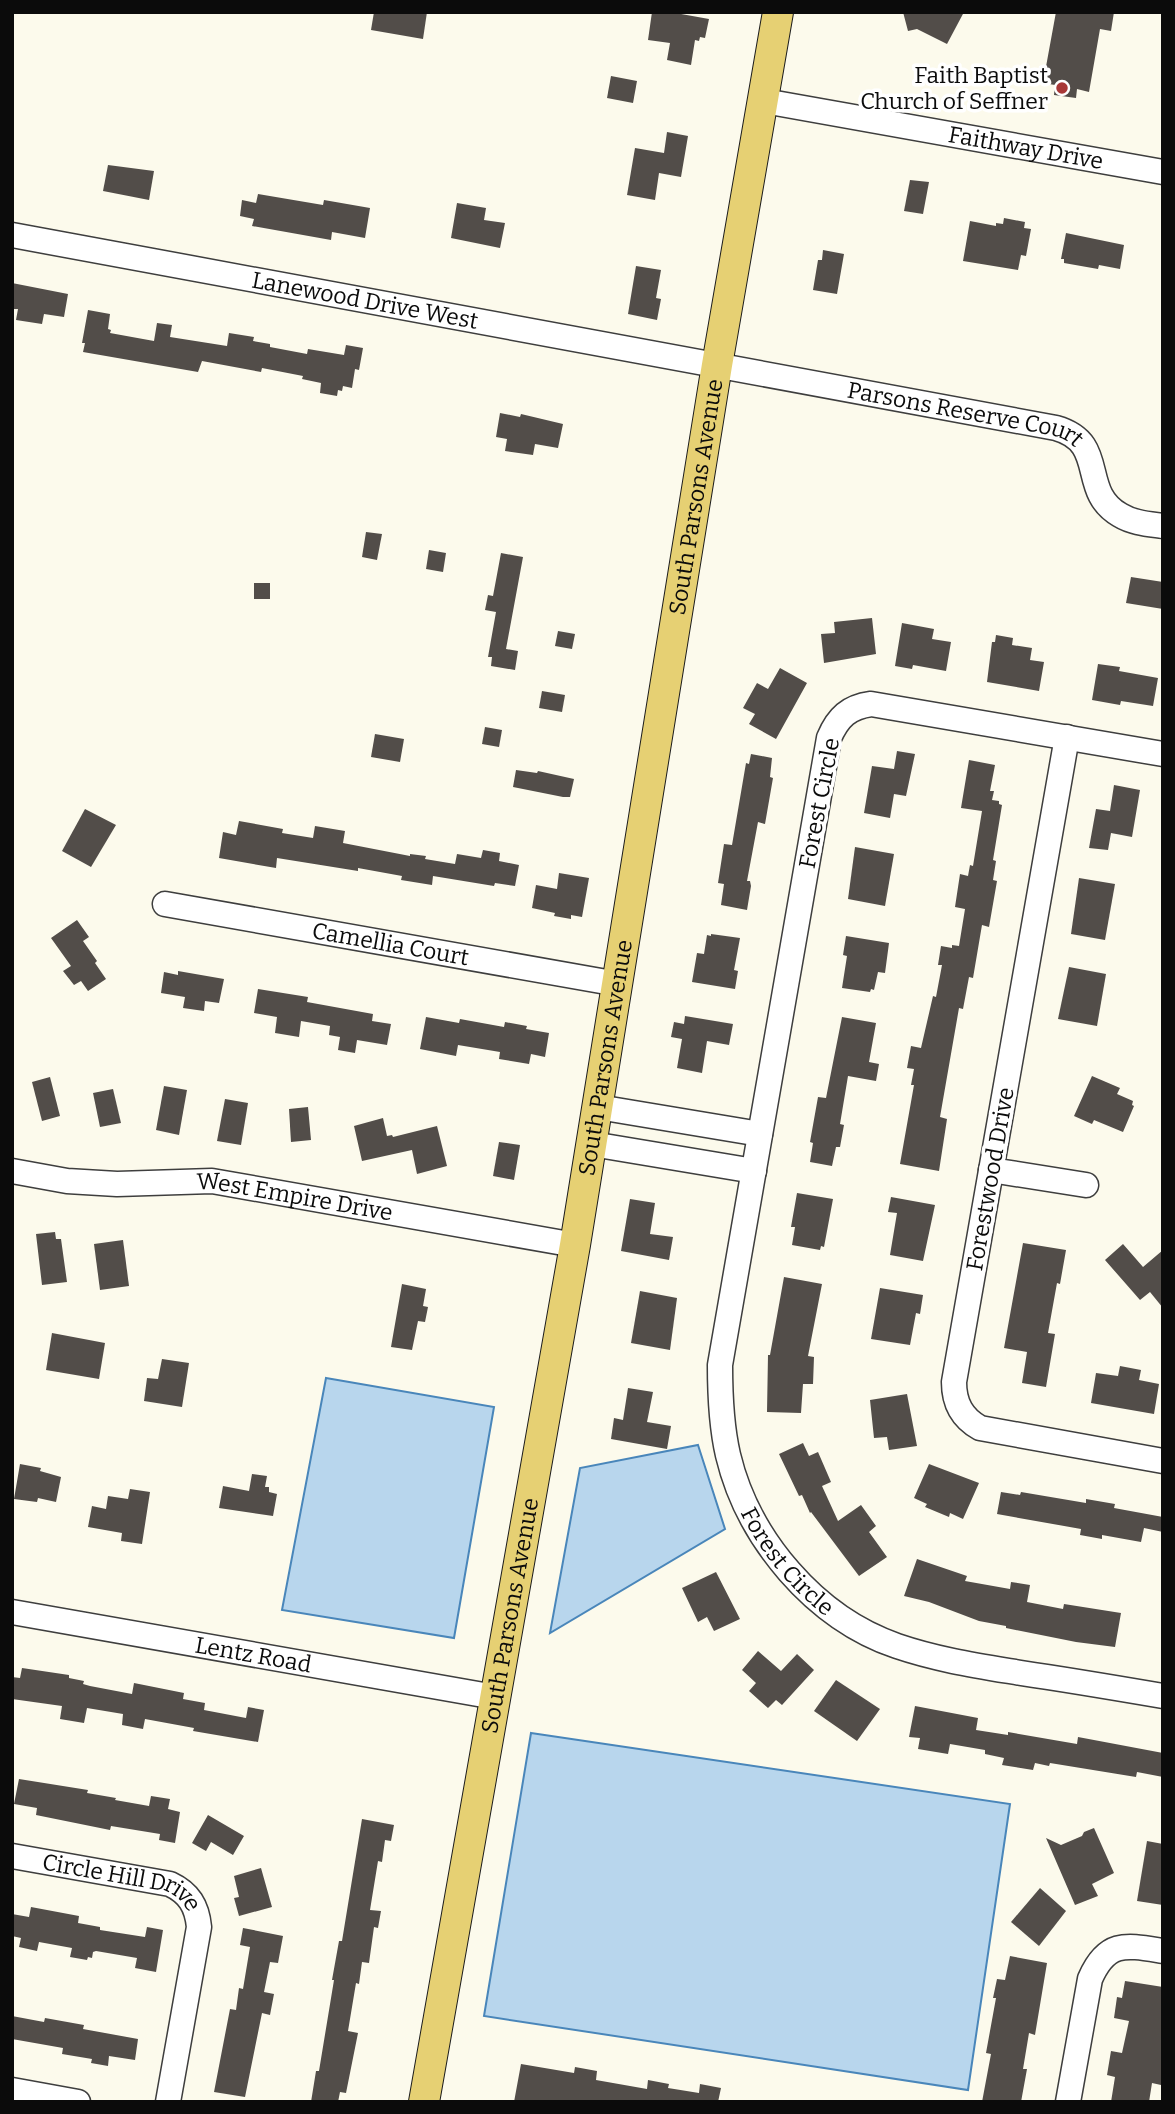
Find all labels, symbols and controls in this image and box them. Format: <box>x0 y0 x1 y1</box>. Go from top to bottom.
place label: Faith Baptist Church of Seffner <box>860 61 1048 115</box>
marker: Faith Baptist Church of Seffner <box>1054 80 1070 96</box>
street label: Faithway Drive <box>946 120 1106 175</box>
street label: Lanewood Drive West <box>250 266 480 335</box>
street label: Parsons Reserve Court <box>845 376 1090 452</box>
street label: South Parsons Avenue <box>663 377 729 617</box>
street label: Forest Circle <box>793 735 845 871</box>
street label: Camellia Court <box>310 916 471 971</box>
street label: South Parsons Avenue <box>572 937 638 1178</box>
street label: Forestwood Drive <box>960 1085 1020 1273</box>
street label: West Empire Drive <box>196 1167 395 1227</box>
street label: South Parsons Avenue <box>475 1495 544 1736</box>
street label: Forest Circle <box>735 1502 840 1621</box>
street label: Lentz Road <box>193 1630 314 1679</box>
street label: Circle Hill Drive <box>40 1848 208 1916</box>

